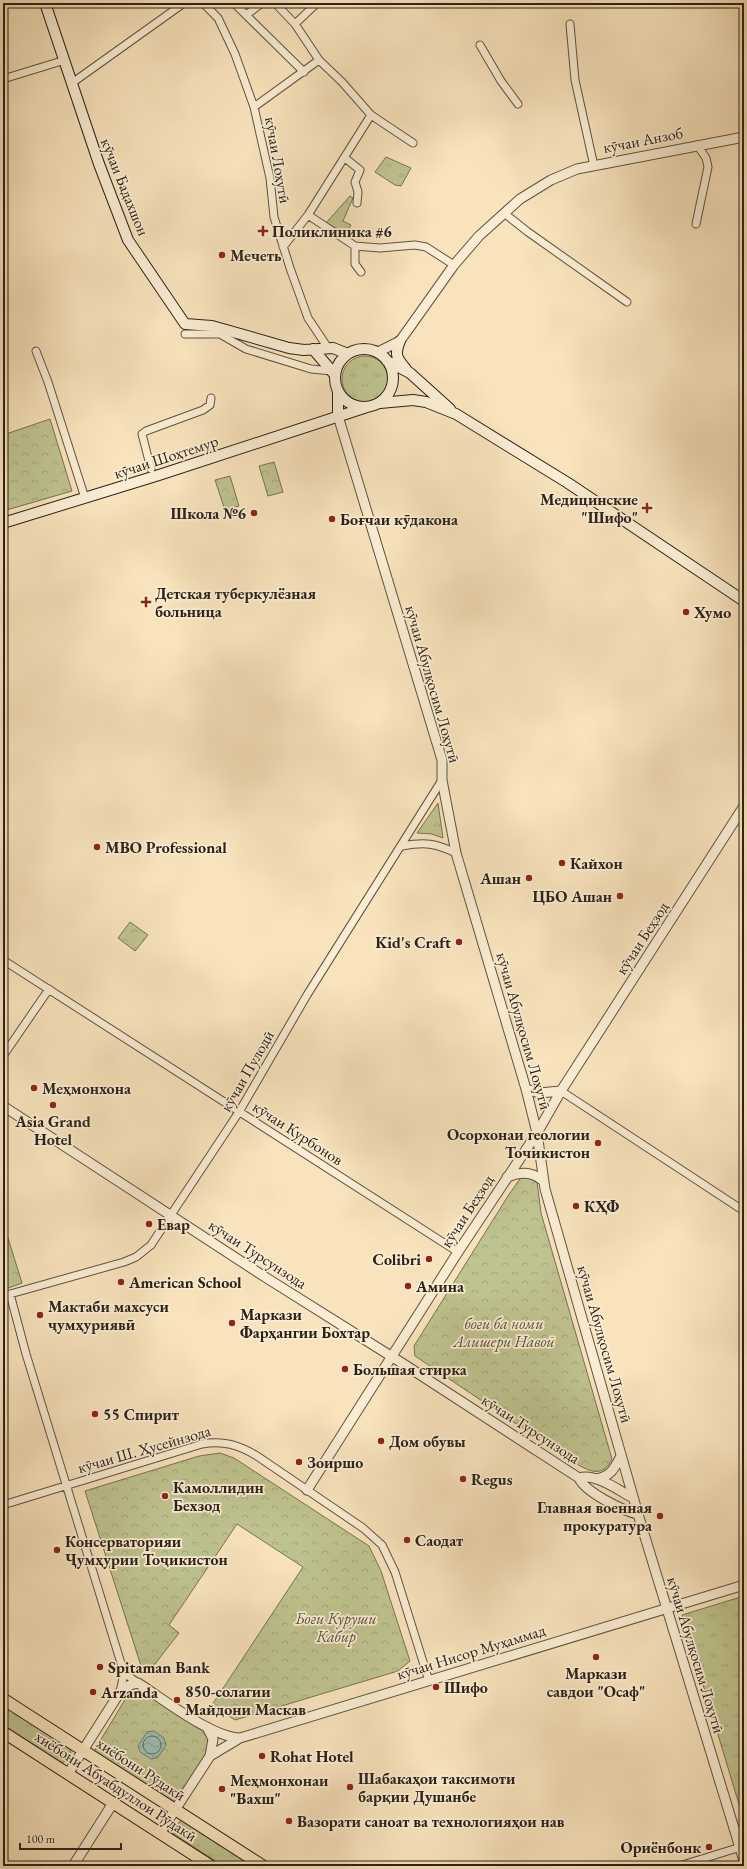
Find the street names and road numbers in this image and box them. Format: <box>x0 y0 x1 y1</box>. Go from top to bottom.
street label: кӯчаи Лоҳутӣ <box>260 115 296 205</box>
street label: кӯчаи Анзоб <box>601 122 685 158</box>
street label: кӯчаи Бадахшон <box>96 135 154 239</box>
street label: кӯчаи Шоҳтемур <box>111 430 221 484</box>
street label: кӯчаи Абулқосим Лоҳутӣ <box>400 603 466 766</box>
street label: кӯчаи Беҳзод <box>611 897 674 978</box>
street label: кӯчаи Абулқосим Лоҳутӣ <box>491 950 557 1113</box>
street label: кӯчаи Пулодӣ <box>215 1026 279 1116</box>
street label: кӯчаи Курбонов <box>249 1096 347 1170</box>
street label: кӯчаи Беҳзод <box>436 1170 499 1251</box>
street label: кӯчаи Турсунзода <box>205 1214 312 1294</box>
street label: кӯчаи Абулқосим Лоҳутӣ <box>572 1263 638 1426</box>
street label: кӯчаи Турсунзода <box>478 1389 585 1469</box>
street label: кӯчаи Ш. Ҳусейнзода <box>75 1420 214 1478</box>
street label: кӯчаи Абулқосим Лоҳутӣ <box>662 1574 730 1736</box>
street label: кӯчаи Нисор Муҳаммад <box>394 1619 549 1685</box>
street label: хиёбони Абуабдуллои Рӯдакӣ <box>31 1726 201 1847</box>
street label: хиёбони Рӯдакӣ <box>92 1732 190 1806</box>

